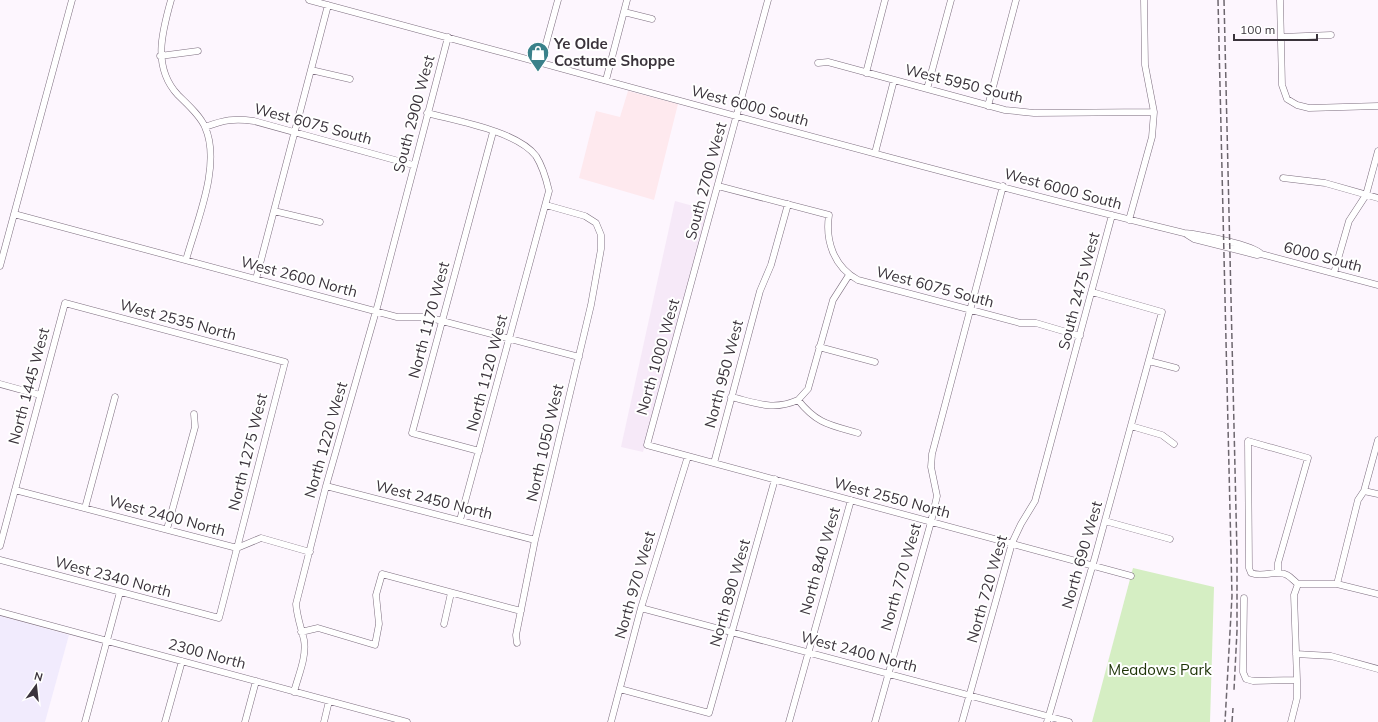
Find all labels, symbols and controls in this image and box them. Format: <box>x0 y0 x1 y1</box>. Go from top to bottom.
scale bar <box>1234 16 1317 42</box>
text: 100 m <box>1240 22 1275 37</box>
place label: Ye Olde Costume Shoppe <box>553 34 675 70</box>
shop icon: Ye Olde Costume Shoppe <box>525 40 551 73</box>
street label: South 2900 West <box>389 53 438 175</box>
street label: West 5950 South <box>903 60 1025 107</box>
street label: West 6000 South <box>689 81 811 130</box>
street label: West 6075 South <box>252 99 374 148</box>
street label: South 2700 West <box>681 120 730 242</box>
street label: West 6000 South <box>1002 164 1124 213</box>
street label: South 2475 West <box>1054 230 1103 352</box>
street label: 6000 South <box>1282 237 1364 276</box>
street label: West 2600 North <box>239 252 360 301</box>
street label: North 1170 West <box>404 259 453 380</box>
street label: West 6075 South <box>874 262 996 311</box>
street label: West 2535 North <box>118 295 239 344</box>
street label: North 1000 West <box>632 297 683 417</box>
street label: North 1120 West <box>462 312 511 433</box>
street label: North 950 West <box>700 318 747 430</box>
street label: North 1445 West <box>4 325 53 446</box>
street label: North 1220 West <box>300 380 351 500</box>
street label: North 1050 West <box>522 382 567 504</box>
street label: North 1275 West <box>224 391 271 512</box>
street label: West 2550 North <box>832 473 953 522</box>
street label: West 2450 North <box>374 476 495 523</box>
street label: West 2400 North <box>107 491 228 540</box>
street label: North 690 West <box>1057 499 1106 611</box>
street label: North 840 West <box>795 505 844 617</box>
street label: North 770 West <box>876 521 925 633</box>
street label: North 970 West <box>610 529 659 641</box>
street label: North 720 West <box>962 533 1011 645</box>
street label: North 890 West <box>705 537 754 649</box>
street label: West 2340 North <box>53 552 174 601</box>
street label: West 2400 North <box>799 627 920 676</box>
street label: 2300 North <box>166 634 248 673</box>
park label: Meadows Park <box>1108 660 1212 679</box>
north arrow <box>16 666 56 706</box>
text: N <box>33 669 44 684</box>

